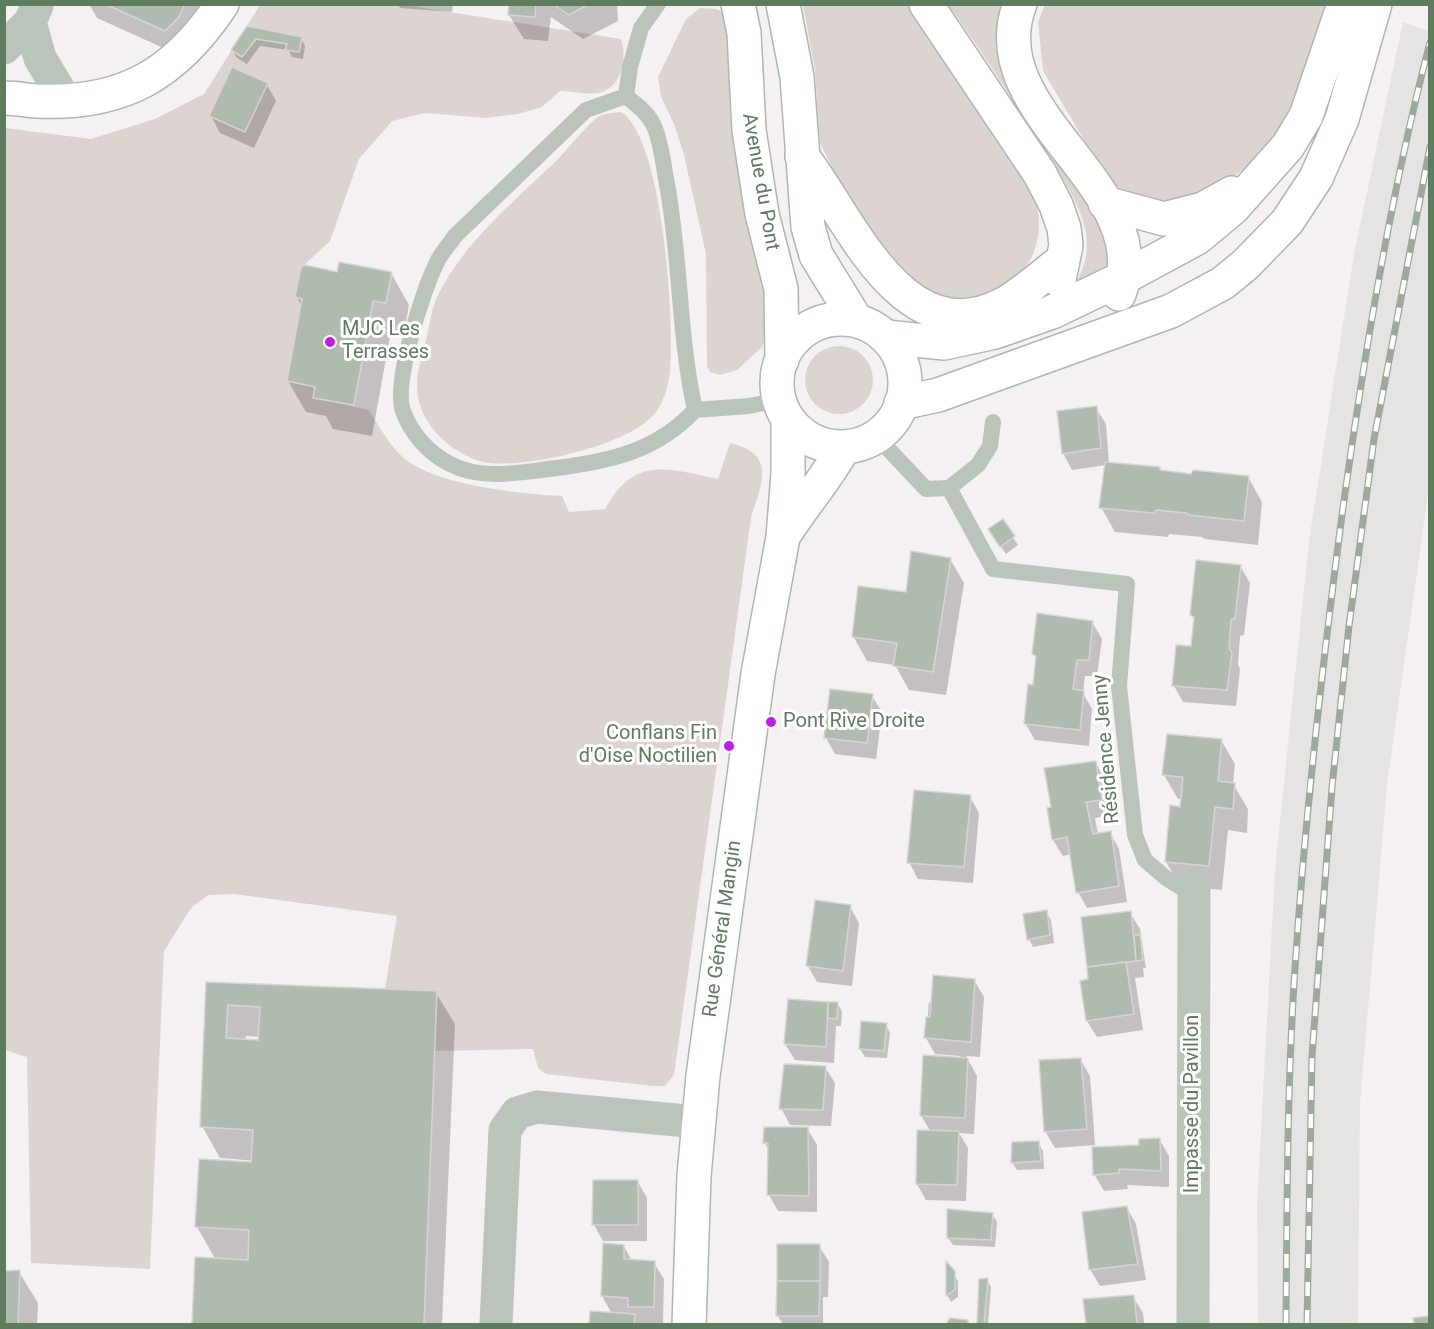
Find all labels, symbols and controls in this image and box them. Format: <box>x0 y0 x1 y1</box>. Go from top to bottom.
street label: Avenue du Pont <box>736 111 784 253</box>
place label: MJC Les Terrasses <box>342 318 429 365</box>
marker: MJC Les Terrasses <box>323 335 337 349</box>
street label: Résidence Jenny <box>1088 673 1126 825</box>
place label: Pont Rive Droite <box>783 710 925 734</box>
marker: Pont Rive Droite <box>764 715 778 729</box>
place label: Conflans Fin d'Oise Noctilien <box>579 722 717 769</box>
marker: Conflans Fin d'Oise Noctilien <box>722 739 736 753</box>
street label: Rue Général Mangin <box>699 839 747 1019</box>
street label: Impasse du Pavillon <box>1181 1015 1205 1193</box>

